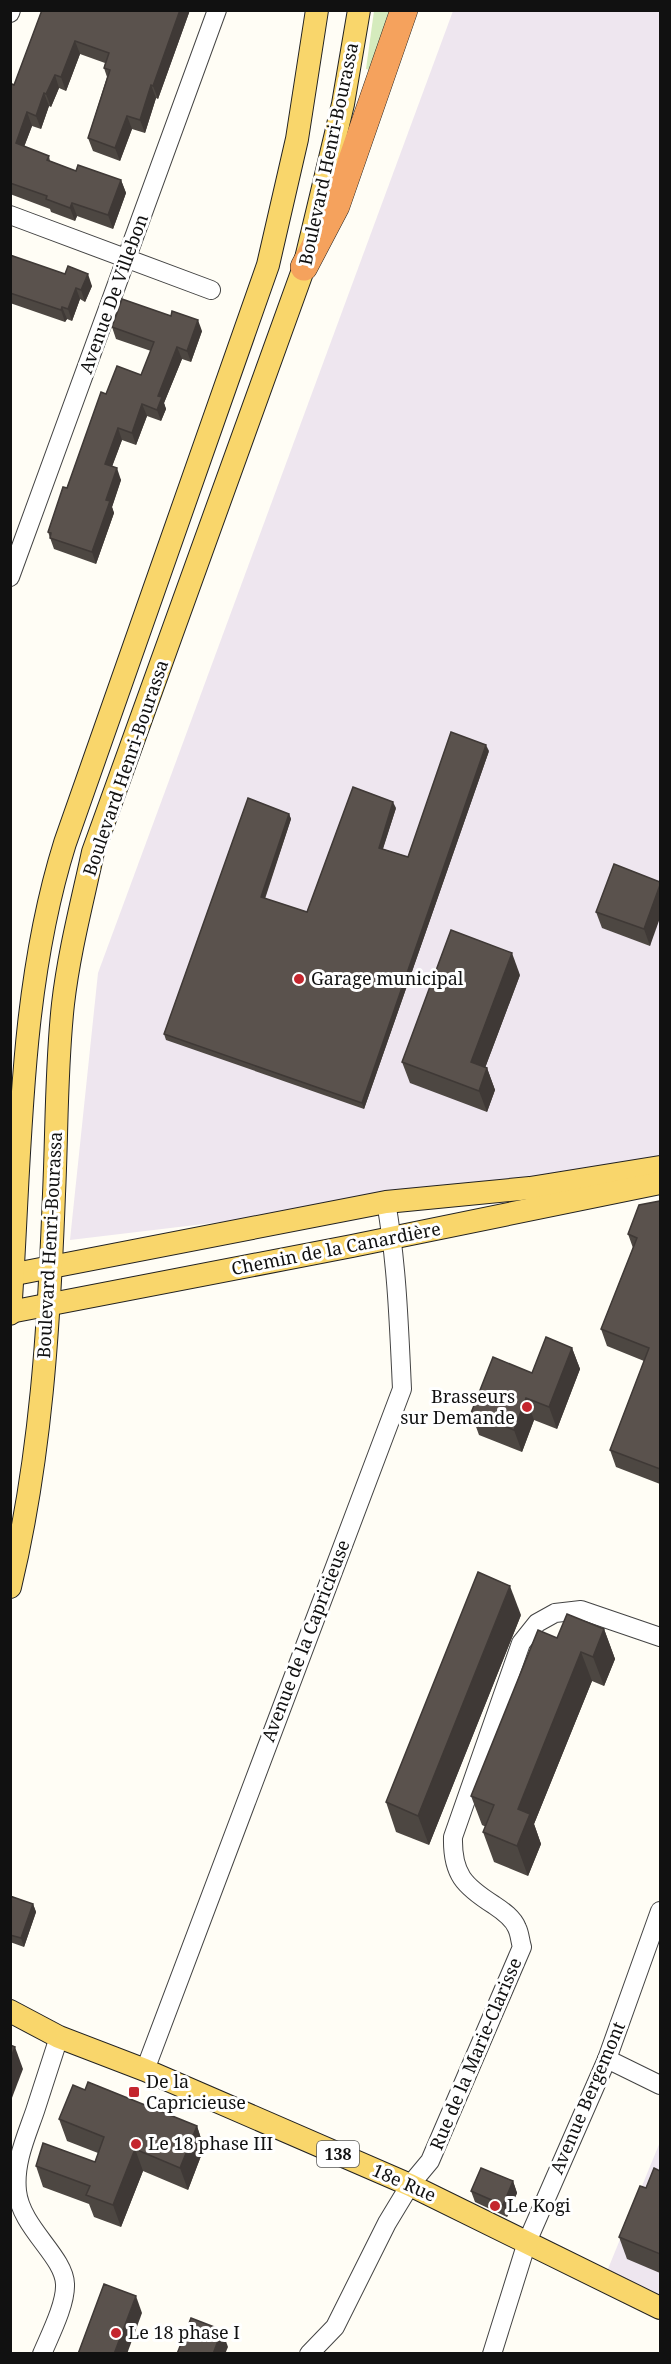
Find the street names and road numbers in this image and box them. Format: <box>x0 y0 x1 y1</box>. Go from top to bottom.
street label: Boulevard Henri-Bourassa <box>293 40 363 267</box>
street label: Avenue De Villebon <box>73 210 153 377</box>
street label: Boulevard Henri-Bourassa <box>77 656 173 879</box>
street label: Boulevard Henri-Bourassa <box>31 1131 67 1359</box>
street label: Chemin de la Canardière <box>229 1216 443 1280</box>
street label: Avenue de la Capricieuse <box>255 1536 355 1745</box>
street label: Rue de la Marie-Clarisse <box>424 1954 526 2153</box>
street label: Avenue Bergemont <box>544 2018 630 2178</box>
road number: 138 <box>317 2141 359 2167</box>
street label: 18e Rue <box>369 2157 440 2207</box>

